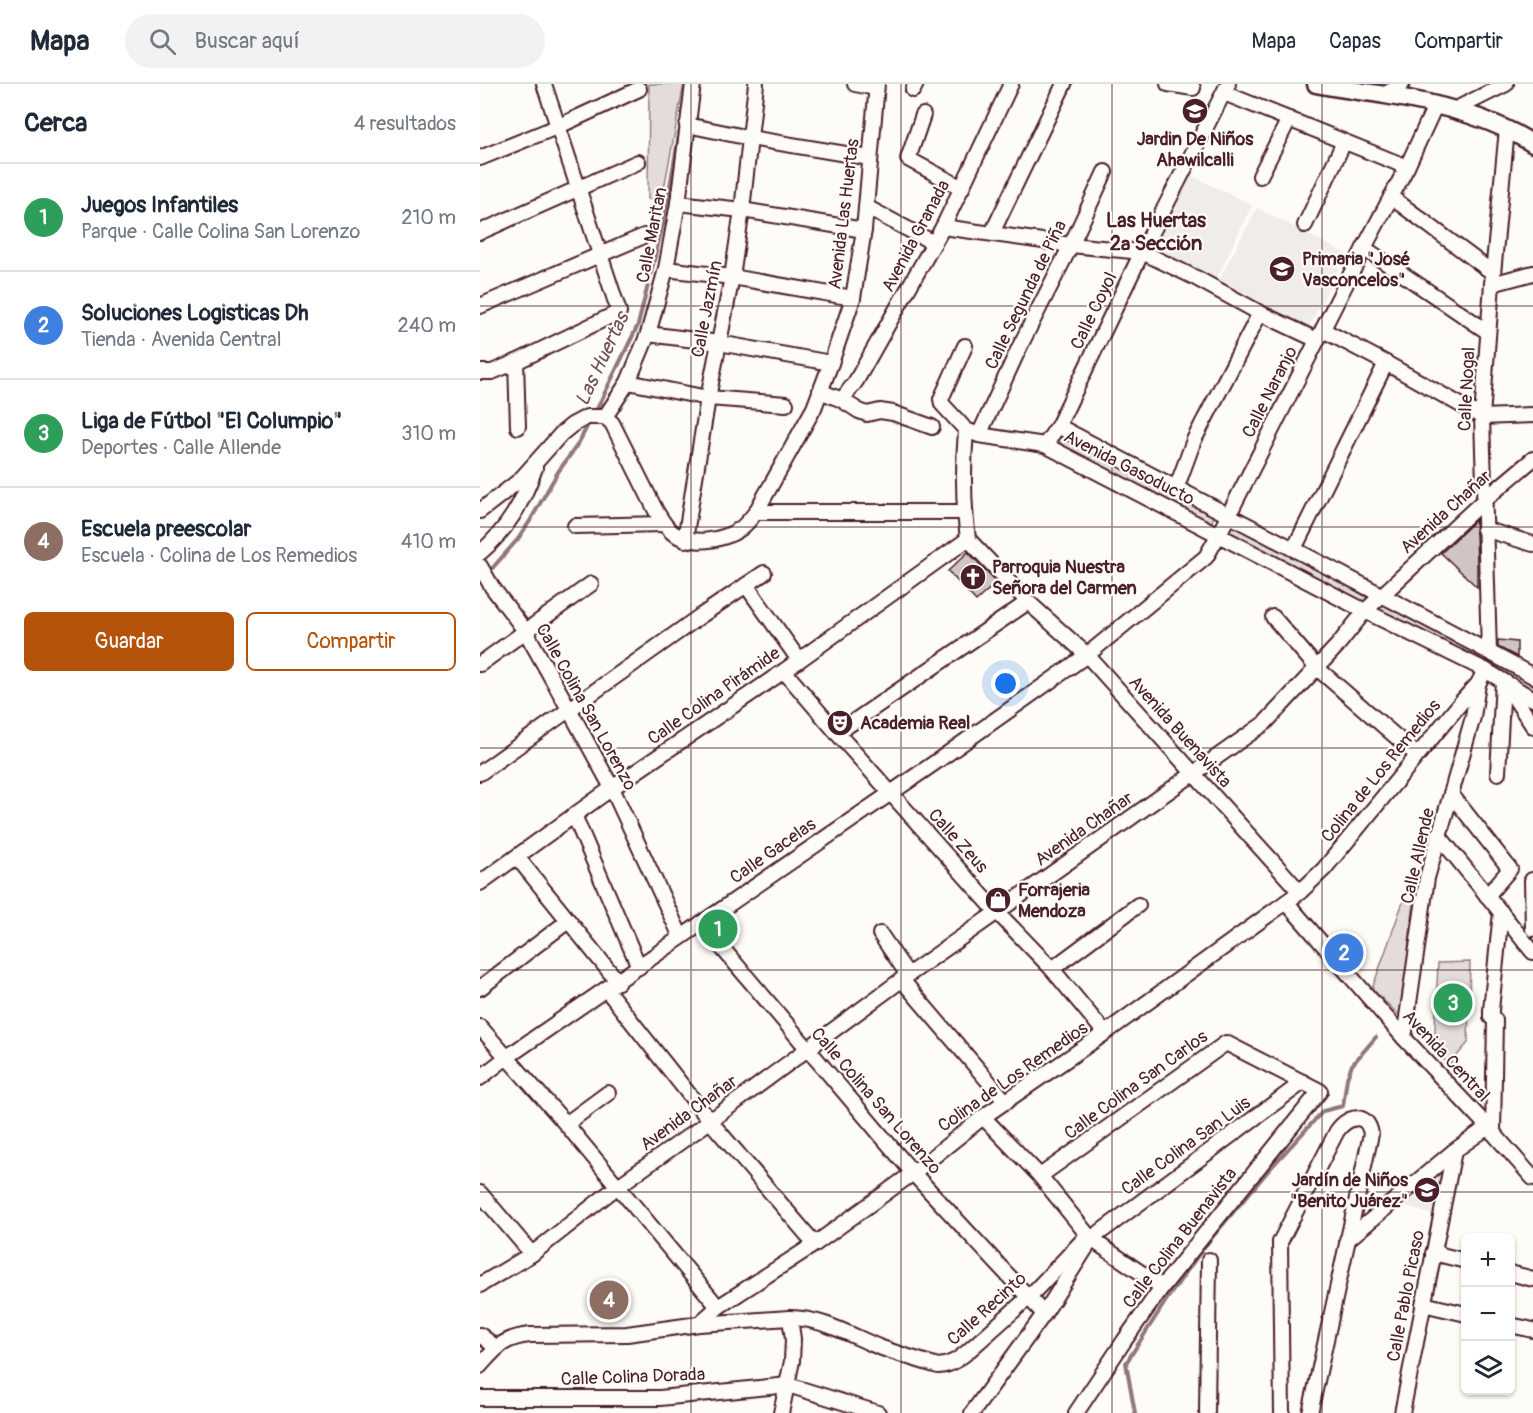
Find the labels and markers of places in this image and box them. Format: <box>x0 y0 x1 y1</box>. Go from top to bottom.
school or university icon: Jardin De Niños Ahawilcalli <box>1180 96 1210 126</box>
place label: Jardin De Niños Ahawilcalli <box>1137 128 1254 172</box>
place label: Primaria "José Vasconcelos" <box>1302 248 1411 292</box>
school or university icon: Primaria "José Vasconcelos" <box>1267 254 1297 284</box>
place label: Parroquia Nuestra Señora del Carmen <box>992 556 1137 600</box>
church icon: Parroquia Nuestra Señora del Carmen <box>958 562 988 592</box>
theatre icon: Academia Real <box>825 708 855 738</box>
place label: Academia Real <box>860 712 970 735</box>
place label: Forrajeria Mendoza <box>1018 879 1090 923</box>
shop icon: Forrajeria Mendoza <box>983 885 1013 915</box>
pin: 1 <box>698 906 738 952</box>
pin: 2 <box>1324 930 1364 976</box>
pin: 3 <box>1434 980 1472 1026</box>
place label: Jardín de Niños "Benito Juárez" <box>1290 1169 1409 1213</box>
school or university icon: Jardín de Niños "Benito Juárez" <box>1412 1175 1442 1205</box>
pin: 4 <box>590 1278 628 1322</box>

